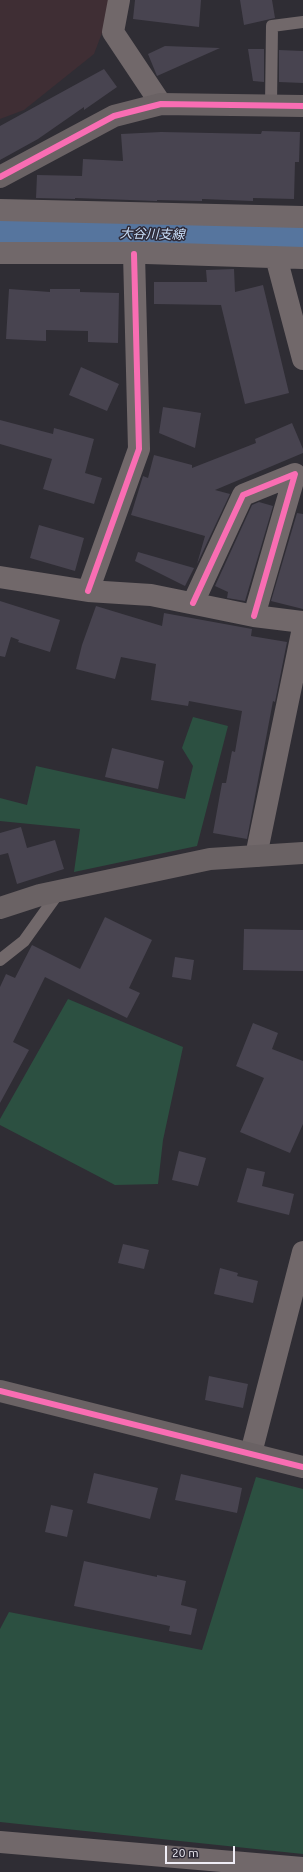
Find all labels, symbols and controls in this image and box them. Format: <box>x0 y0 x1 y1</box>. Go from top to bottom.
water label: 大谷川支線 <box>119 226 185 242</box>
scale bar <box>167 1838 237 1864</box>
text: 20 m <box>172 1846 199 1859</box>

